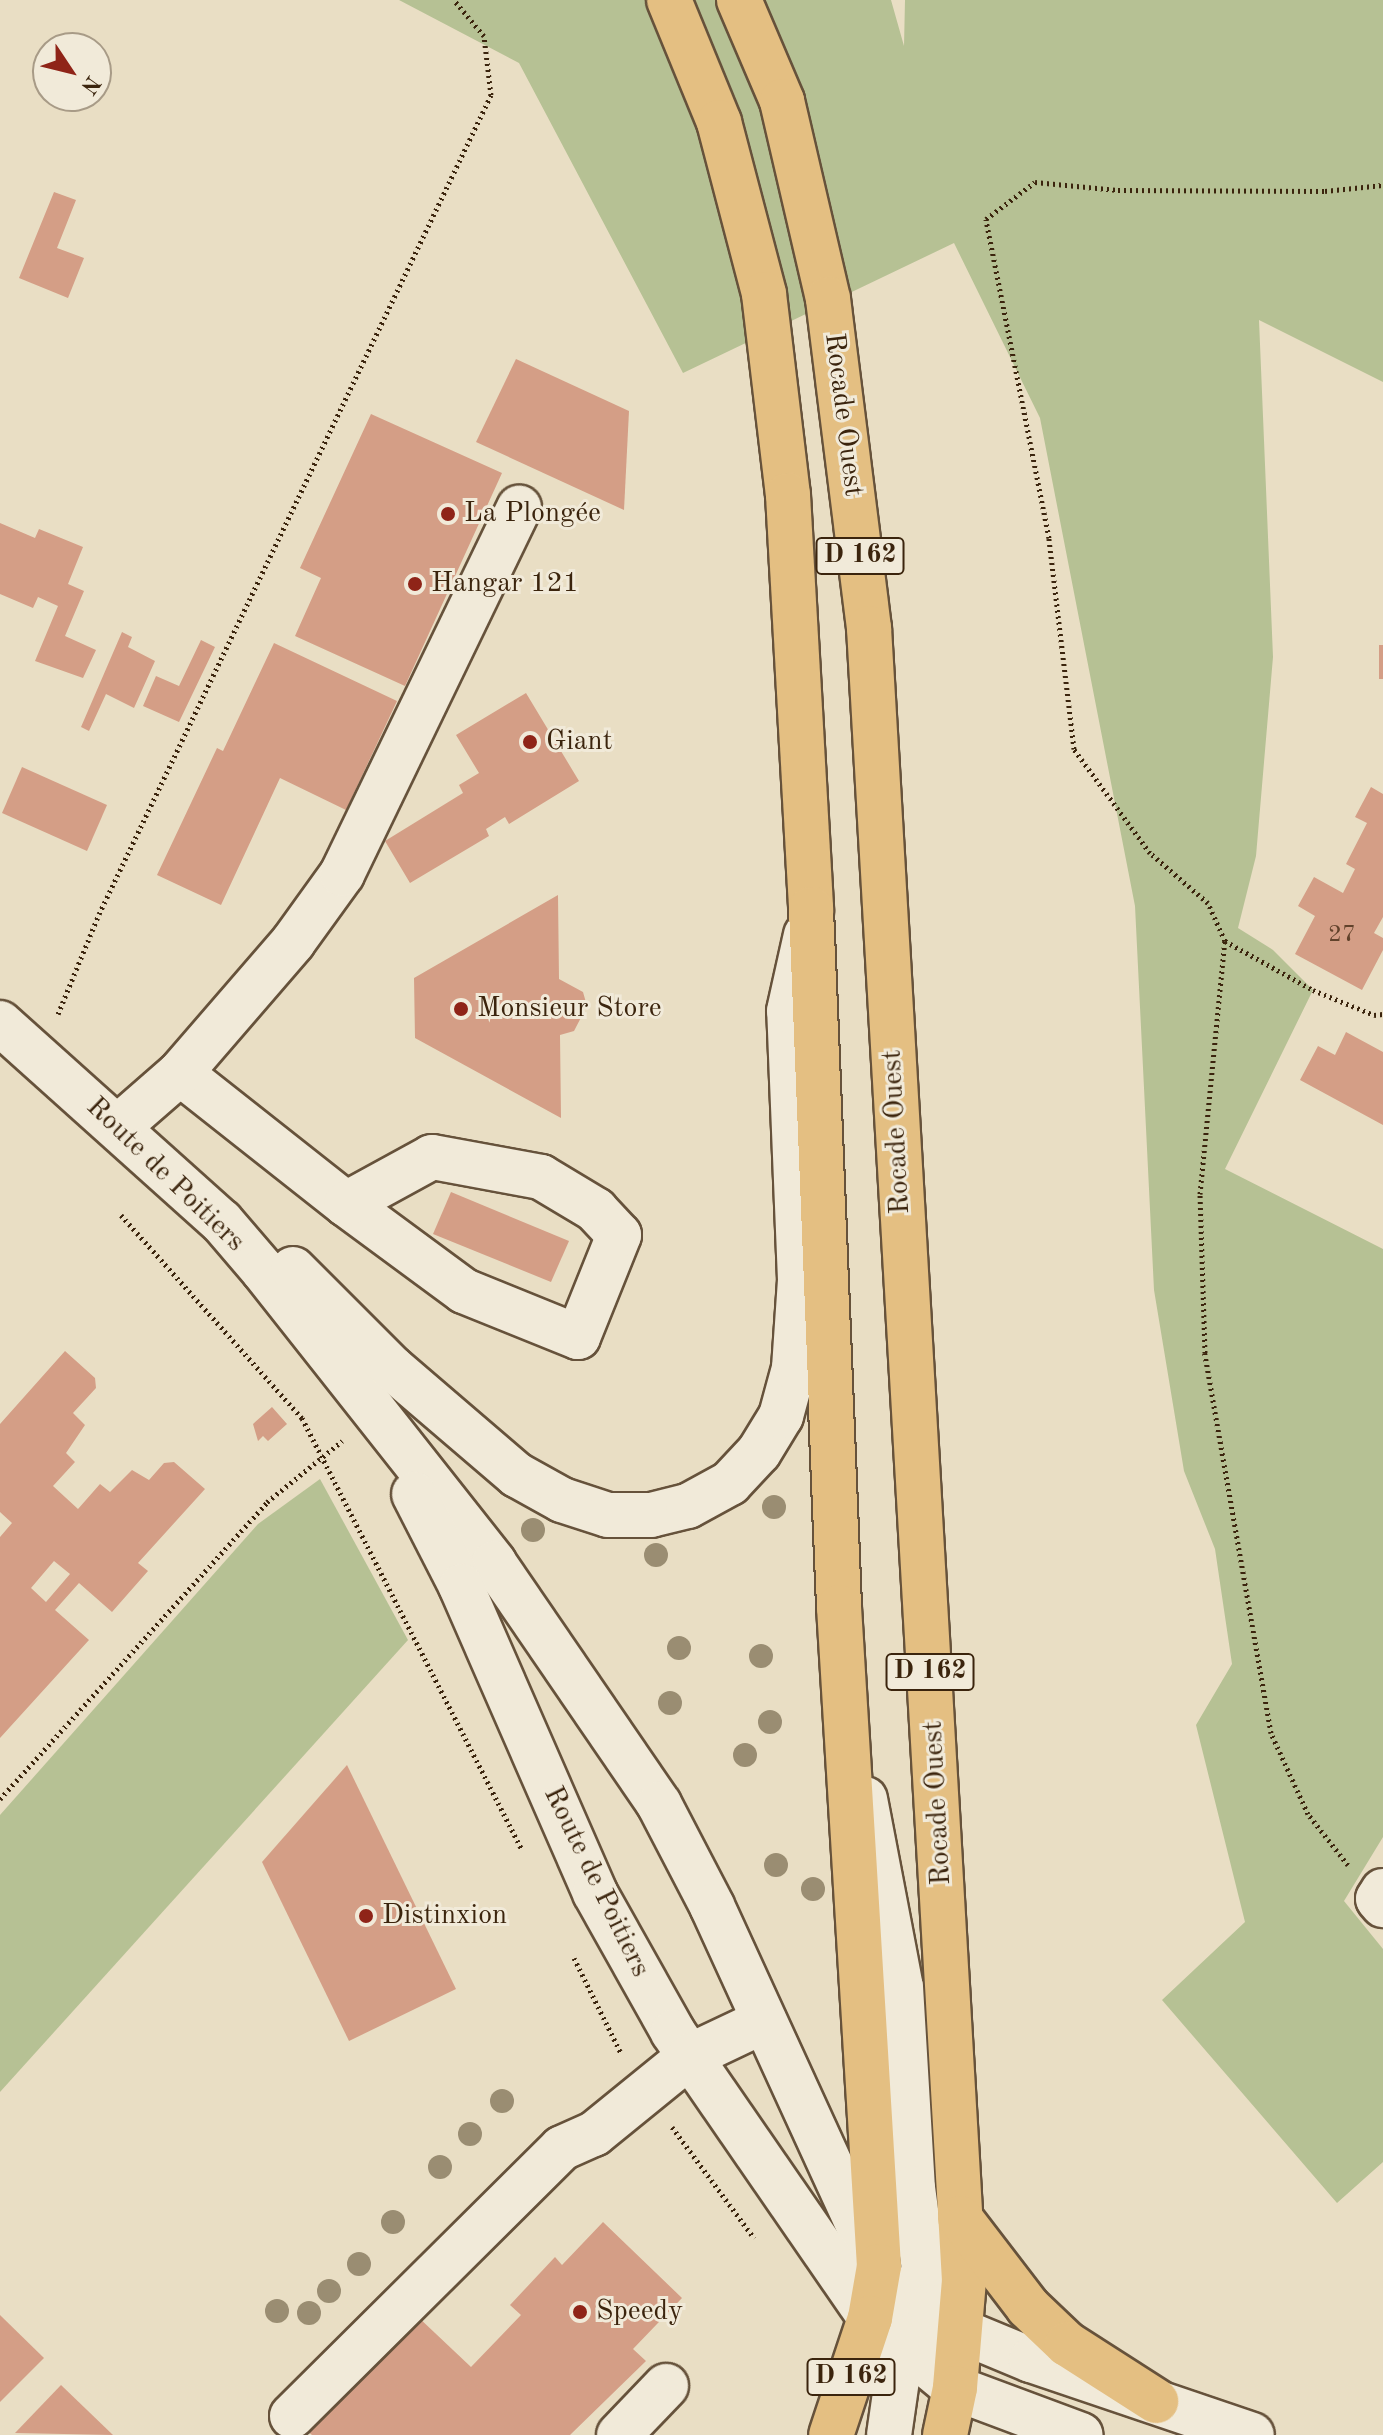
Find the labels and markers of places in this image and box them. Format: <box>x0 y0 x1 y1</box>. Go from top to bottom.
place label: La Plongée <box>464 497 601 531</box>
marker: La Plongée <box>439 505 457 523</box>
place label: Hangar 121 <box>431 567 579 601</box>
marker: Hangar 121 <box>406 575 424 593</box>
place label: Giant <box>546 725 612 759</box>
marker: Giant <box>521 733 539 751</box>
place label: Monsieur Store <box>477 992 662 1026</box>
marker: Monsieur Store <box>452 1000 470 1018</box>
place label: Distinxion <box>382 1899 507 1933</box>
marker: Distinxion <box>357 1907 375 1925</box>
place label: Speedy <box>596 2295 683 2329</box>
marker: Speedy <box>571 2303 589 2321</box>

